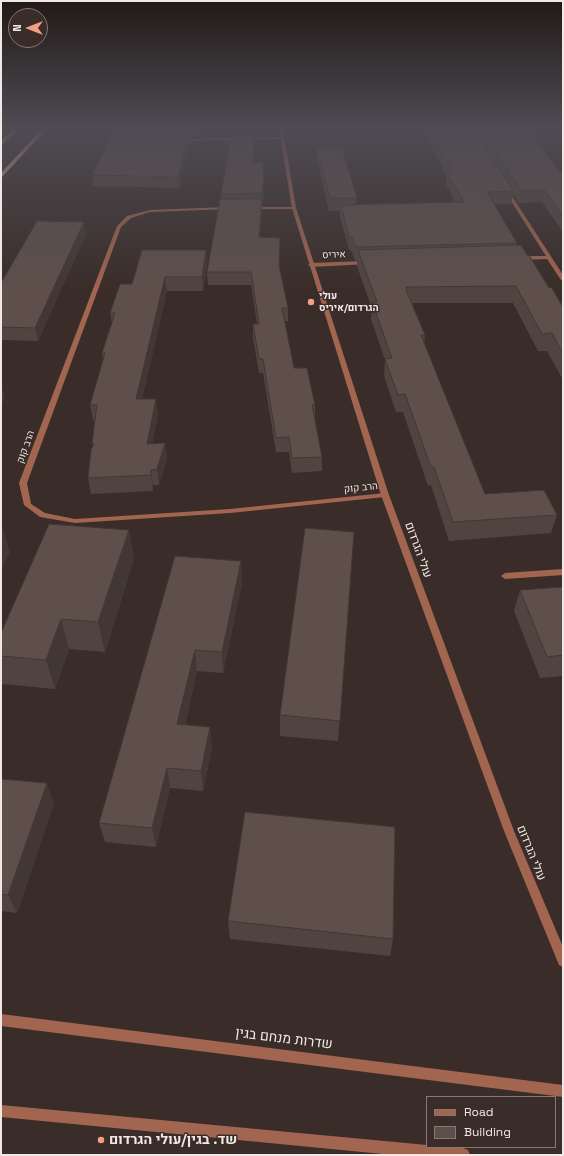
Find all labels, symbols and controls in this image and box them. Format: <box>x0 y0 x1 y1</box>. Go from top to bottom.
north arrow <box>8 8 48 48</box>
text: N <box>10 24 24 32</box>
street label: איריס <box>322 249 346 261</box>
place label: עולי הגרדום/איריס <box>319 290 379 314</box>
marker: עולי הגרדום/איריס <box>306 297 316 307</box>
street label: הרב קוק <box>15 429 37 465</box>
street label: הרב קוק <box>343 480 379 496</box>
street label: עולי הגרדום <box>401 520 435 580</box>
street label: עולי הגרדום <box>513 823 549 883</box>
street label: שדרות מנחם בגין <box>234 1025 334 1053</box>
legend <box>426 1096 556 1148</box>
text: Road <box>464 1104 493 1120</box>
text: Building <box>464 1124 511 1140</box>
place label: שד. בגין/עולי הגרדום <box>109 1132 237 1148</box>
marker: שד. בגין/עולי הגרדום <box>96 1135 106 1145</box>

